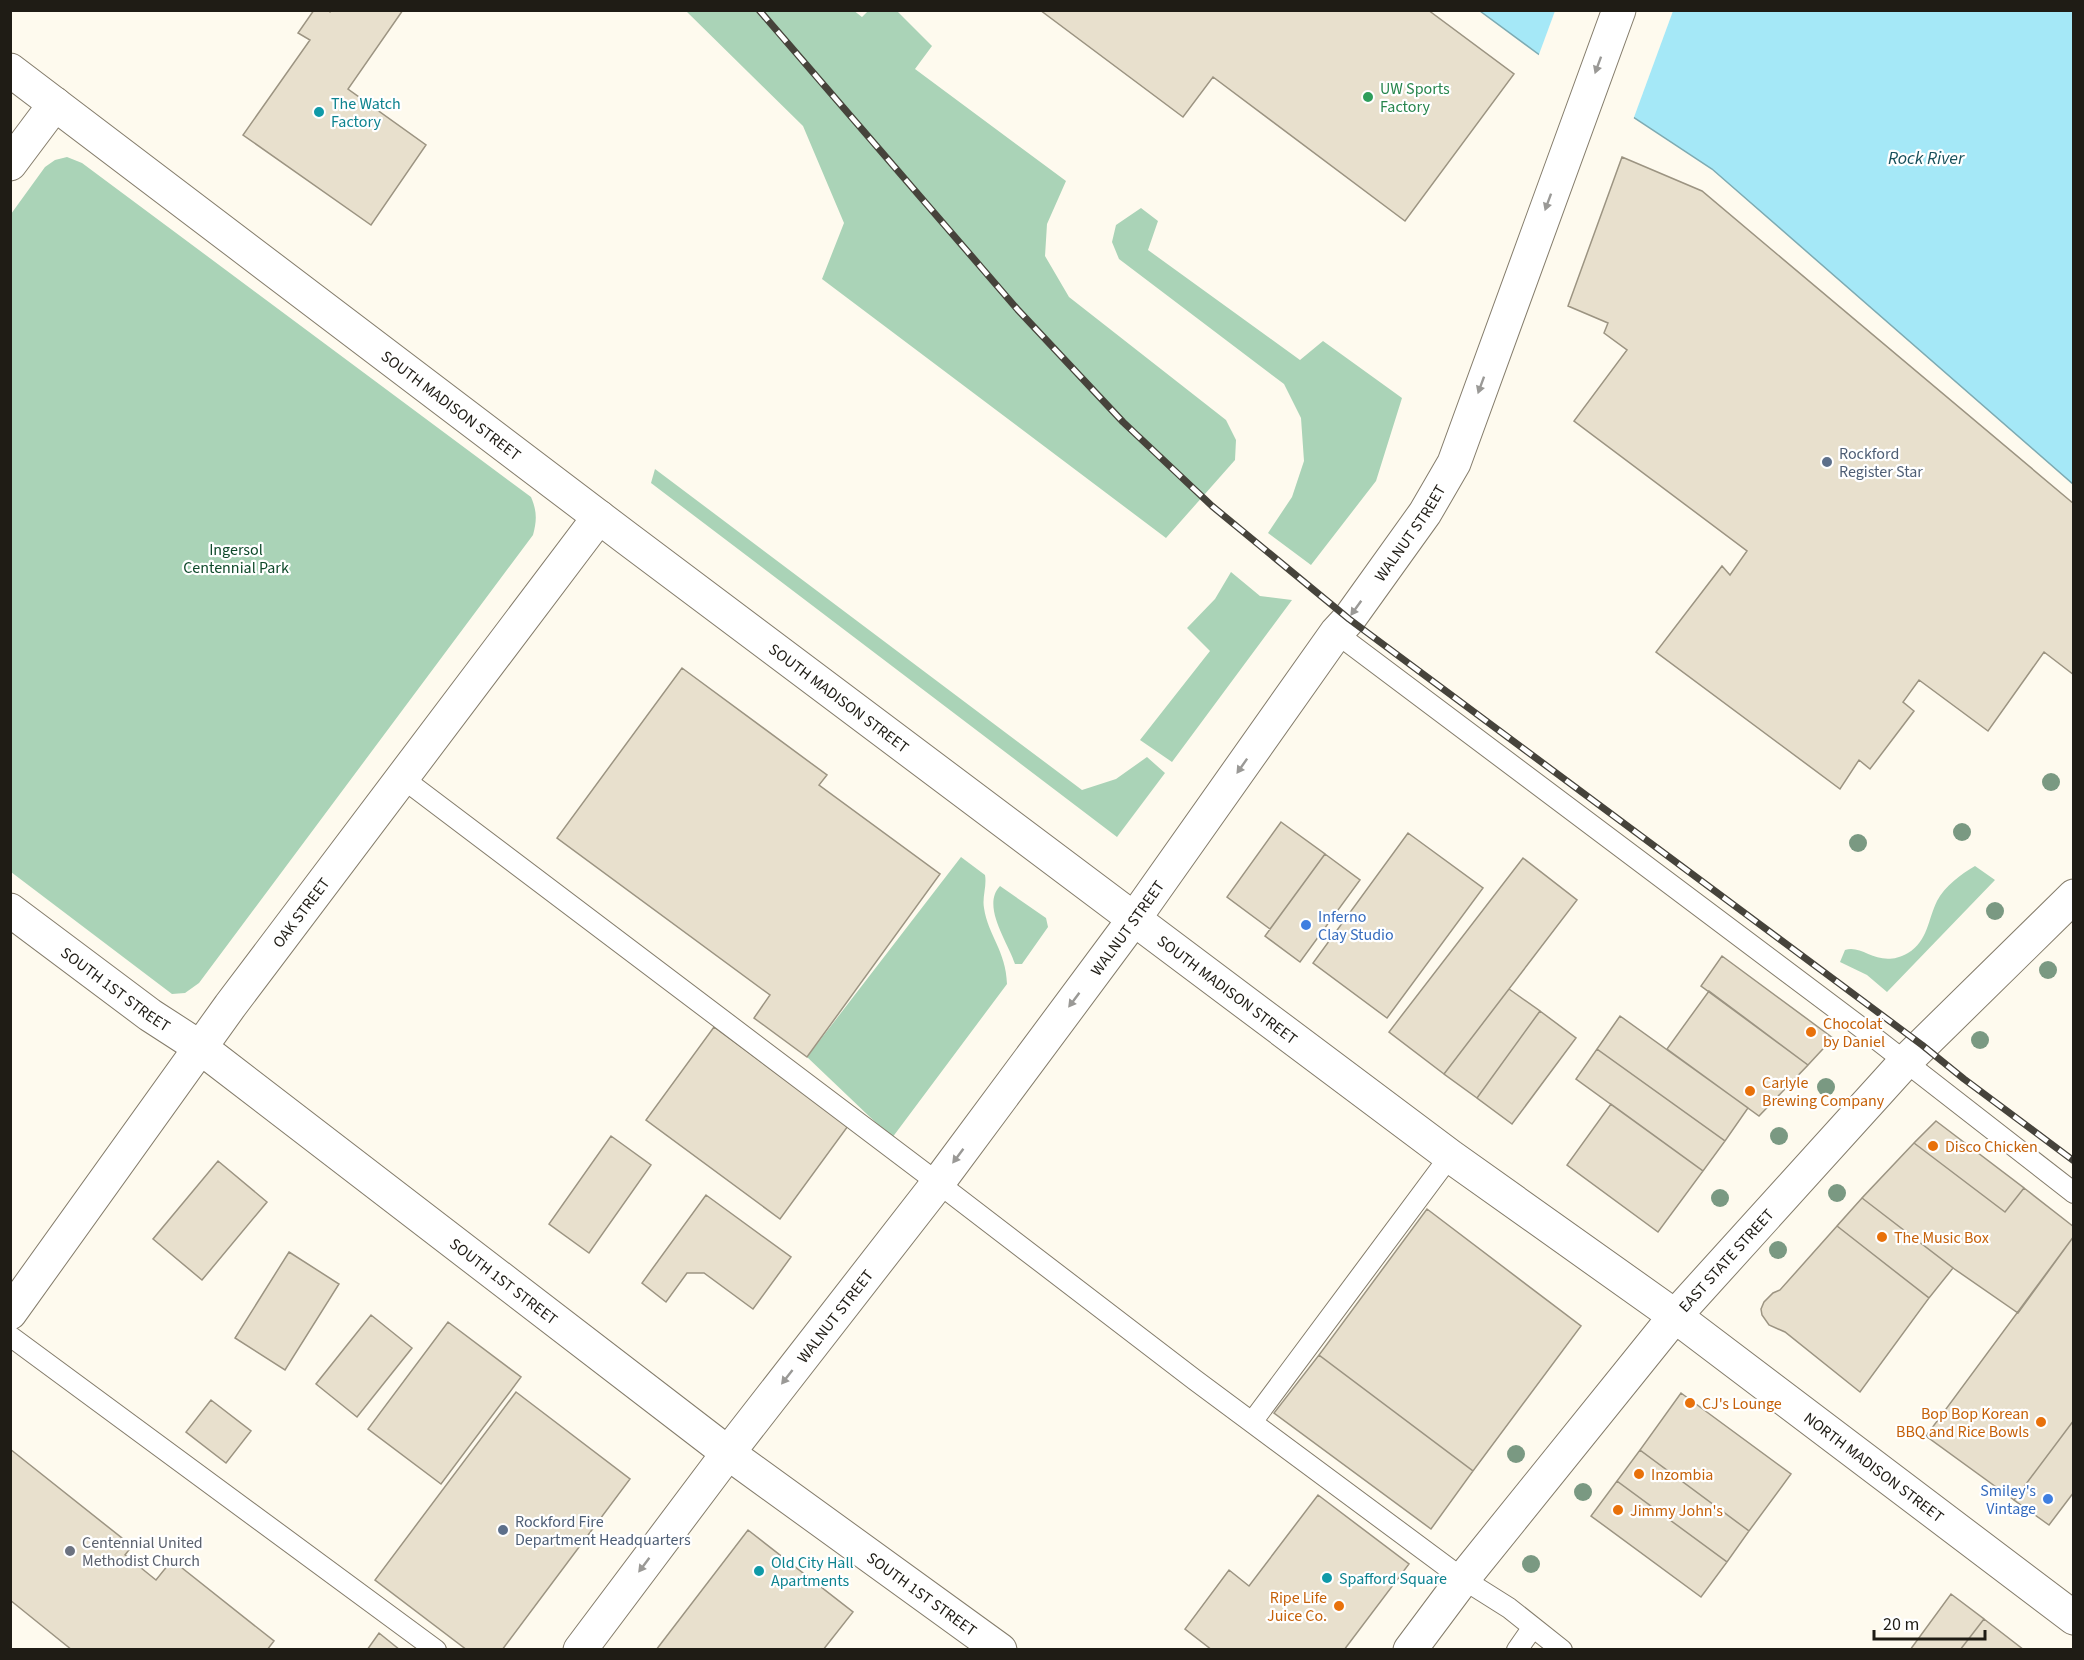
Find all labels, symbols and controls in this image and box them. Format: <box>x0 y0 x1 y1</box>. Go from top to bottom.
one-way arrow <box>1593 57 1603 75</box>
place label: UW Sports Factory <box>1380 78 1450 118</box>
marker: UW Sports Factory <box>1361 90 1375 104</box>
place label: The Watch Factory <box>331 93 401 133</box>
marker: The Watch Factory <box>312 105 326 119</box>
water label: Rock River <box>1888 146 1965 171</box>
one-way arrow <box>1543 193 1553 211</box>
street label: SOUTH MADISON STREET <box>376 345 525 466</box>
one-way arrow <box>1476 376 1486 394</box>
place label: Rockford Register Star <box>1839 443 1923 483</box>
marker: Rockford Register Star <box>1820 455 1834 469</box>
street label: WALNUT STREET <box>1369 480 1451 586</box>
park label: Ingersol Centennial Park <box>183 539 289 579</box>
one-way arrow <box>1350 600 1362 616</box>
street label: SOUTH MADISON STREET <box>764 639 914 759</box>
one-way arrow <box>1236 758 1248 774</box>
street label: OAK STREET <box>268 873 335 953</box>
street label: WALNUT STREET <box>1086 876 1170 981</box>
place label: Inferno Clay Studio <box>1318 906 1394 946</box>
marker: Inferno Clay Studio <box>1299 918 1313 932</box>
street label: SOUTH MADISON STREET <box>1152 930 1302 1050</box>
street label: SOUTH 1ST STREET <box>56 942 175 1038</box>
one-way arrow <box>1068 991 1080 1007</box>
place label: Chocolat by Daniel <box>1823 1013 1885 1053</box>
marker: Chocolat by Daniel <box>1804 1025 1818 1039</box>
place label: Carlyle Brewing Company <box>1762 1072 1885 1112</box>
marker: Carlyle Brewing Company <box>1743 1084 1757 1098</box>
place label: Disco Chicken <box>1945 1136 2038 1158</box>
marker: Disco Chicken <box>1926 1139 1940 1153</box>
one-way arrow <box>952 1148 964 1164</box>
street label: EAST STATE STREET <box>1674 1204 1779 1317</box>
place label: The Music Box <box>1894 1227 1989 1249</box>
marker: The Music Box <box>1875 1230 1889 1244</box>
street label: SOUTH 1ST STREET <box>445 1233 562 1331</box>
street label: WALNUT STREET <box>792 1265 879 1368</box>
one-way arrow <box>781 1369 794 1385</box>
place label: CJ's Lounge <box>1702 1393 1782 1415</box>
marker: CJ's Lounge <box>1683 1396 1697 1410</box>
place label: Bop Bop Korean BBQ and Rice Bowls <box>1896 1403 2029 1443</box>
street label: NORTH MADISON STREET <box>1799 1407 1949 1528</box>
marker: Bop Bop Korean BBQ and Rice Bowls <box>2034 1415 2048 1429</box>
place label: Inzombia <box>1651 1464 1713 1486</box>
marker: Inzombia <box>1632 1467 1646 1481</box>
place label: Smiley's Vintage <box>1980 1480 2036 1520</box>
marker: Smiley's Vintage <box>2041 1492 2055 1506</box>
place label: Jimmy John's <box>1630 1500 1723 1522</box>
marker: Jimmy John's <box>1611 1503 1625 1517</box>
place label: Rockford Fire Department Headquarters <box>515 1511 691 1551</box>
marker: Rockford Fire Department Headquarters <box>496 1523 510 1537</box>
place label: Centennial United Methodist Church <box>82 1532 203 1572</box>
marker: Centennial United Methodist Church <box>63 1544 77 1558</box>
street label: SOUTH 1ST STREET <box>862 1547 981 1642</box>
place label: Old City Hall Apartments <box>771 1552 854 1592</box>
one-way arrow <box>638 1558 650 1573</box>
marker: Old City Hall Apartments <box>752 1564 766 1578</box>
place label: Spafford Square <box>1339 1568 1447 1590</box>
marker: Spafford Square <box>1320 1571 1334 1585</box>
place label: Ripe Life Juice Co. <box>1267 1587 1327 1627</box>
marker: Ripe Life Juice Co. <box>1332 1599 1346 1613</box>
scale bar <box>1874 1603 1985 1641</box>
text: 20 m <box>1883 1612 1919 1637</box>

